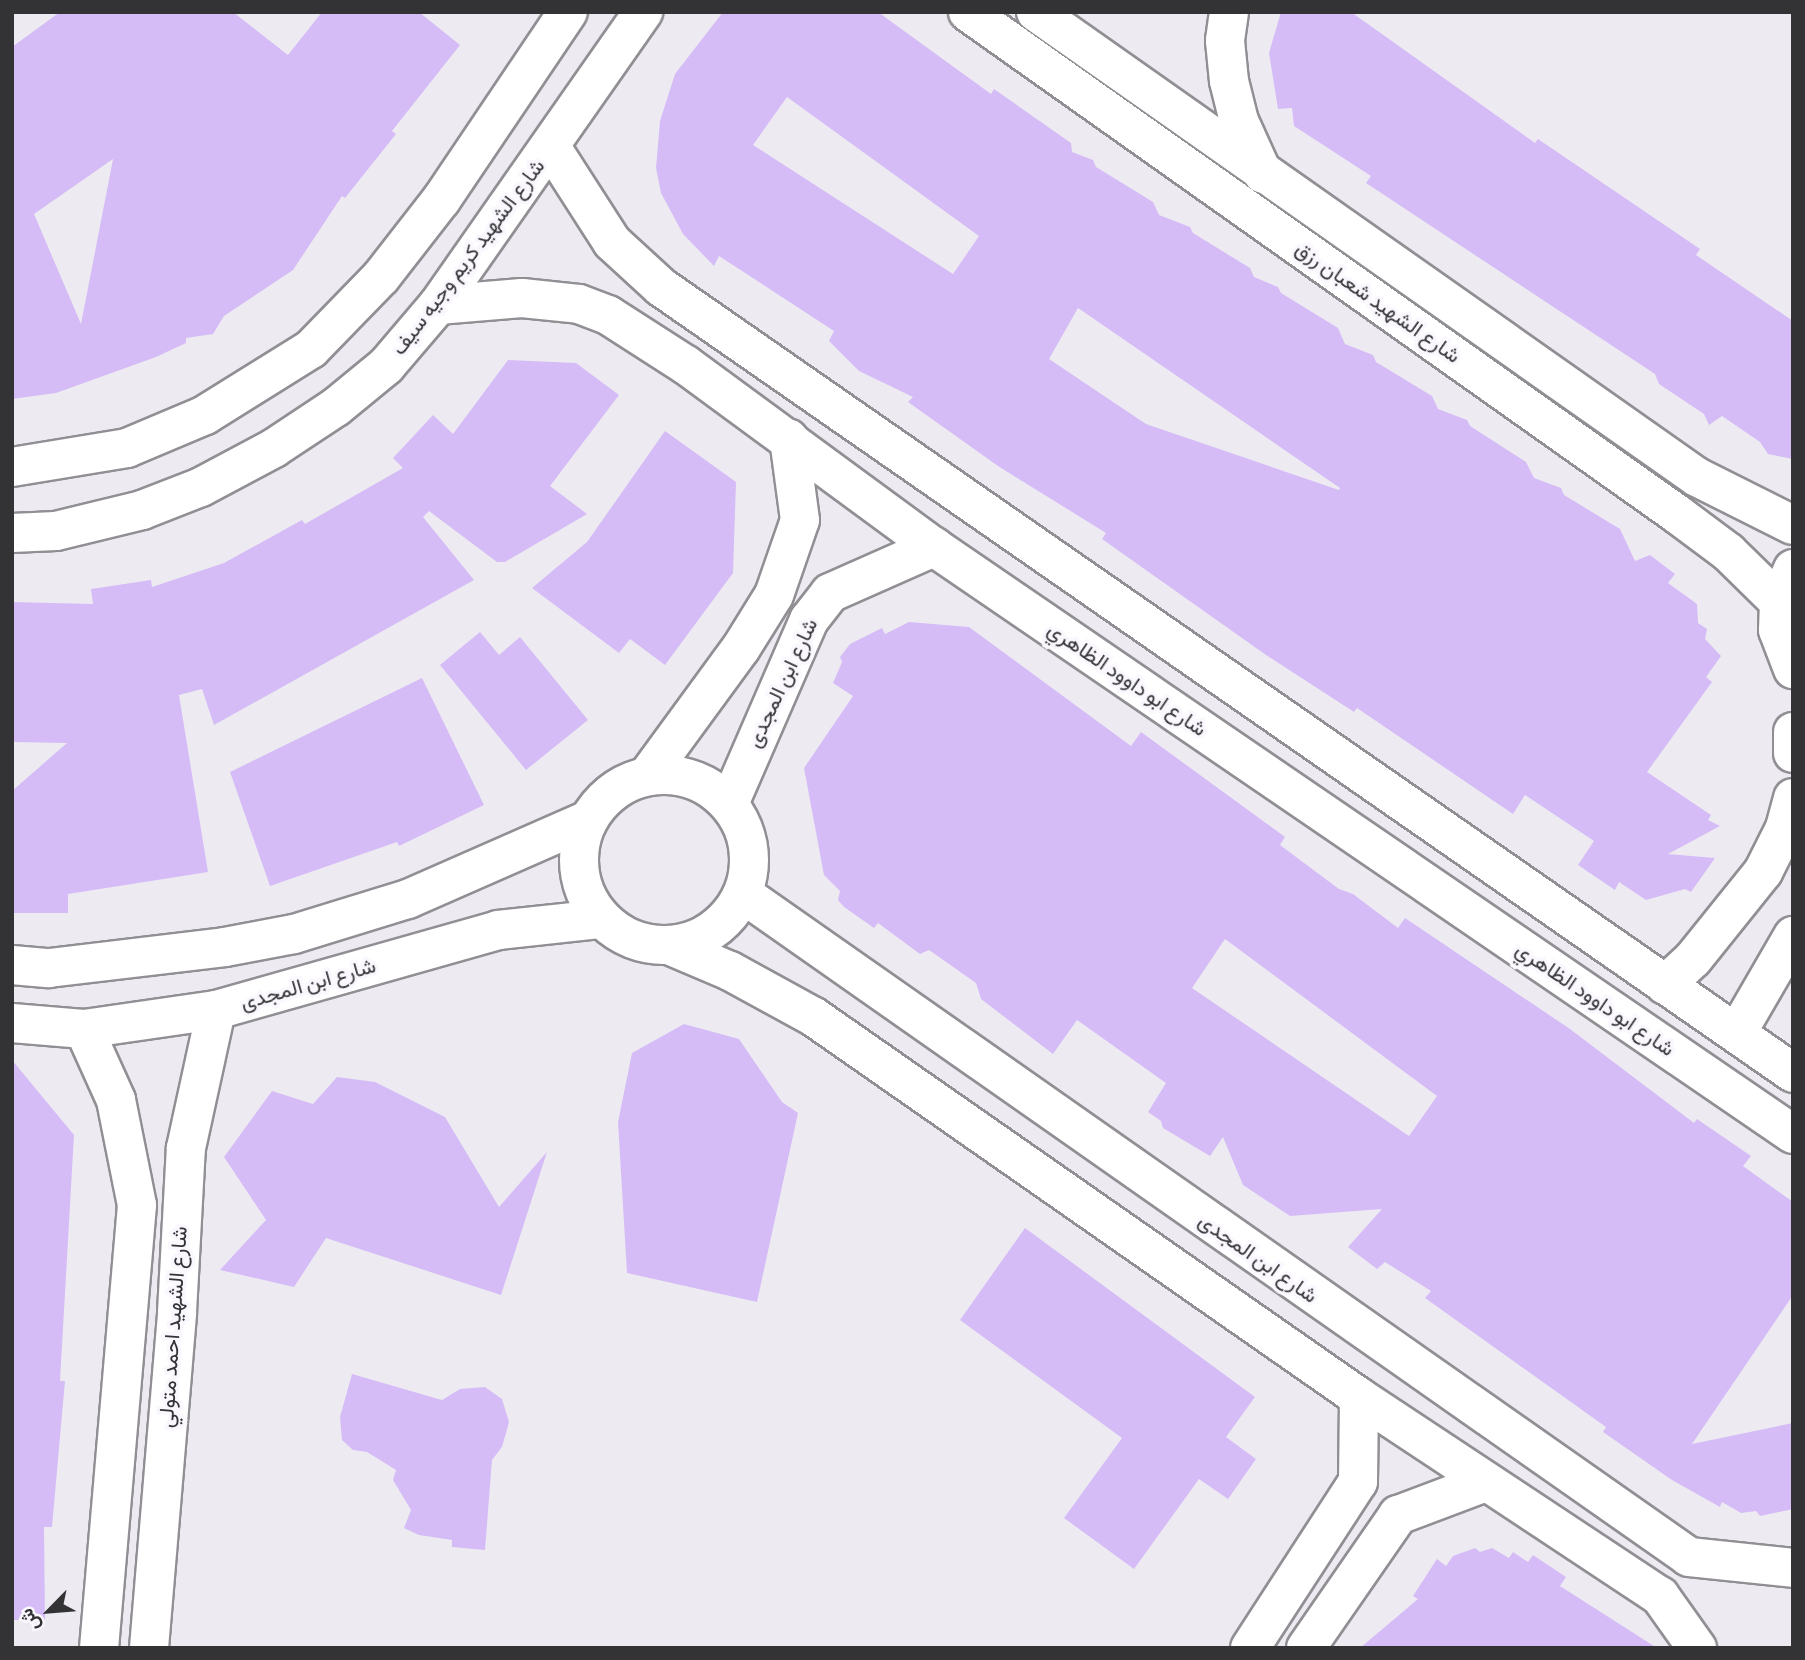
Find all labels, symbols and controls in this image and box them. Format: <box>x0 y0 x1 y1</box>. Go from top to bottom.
street label: شارع الشهيد كريم وجيه سيف <box>386 154 550 360</box>
street label: شارع الشهيد شعبان رزق <box>1291 236 1465 368</box>
street label: شارع ابن المجدى <box>741 614 823 752</box>
street label: شارع ابو داوود الظاهري <box>1043 616 1211 742</box>
street label: شارع ابو داوود الظاهري <box>1511 936 1679 1062</box>
street label: شارع ابن المجدى <box>237 953 379 1015</box>
street label: شارع ابن المجدى <box>1194 1208 1322 1308</box>
street label: شارع الشهيد احمد متولي <box>153 1225 193 1429</box>
north arrow <box>14 1576 84 1646</box>
text: ش <box>15 1605 44 1635</box>

